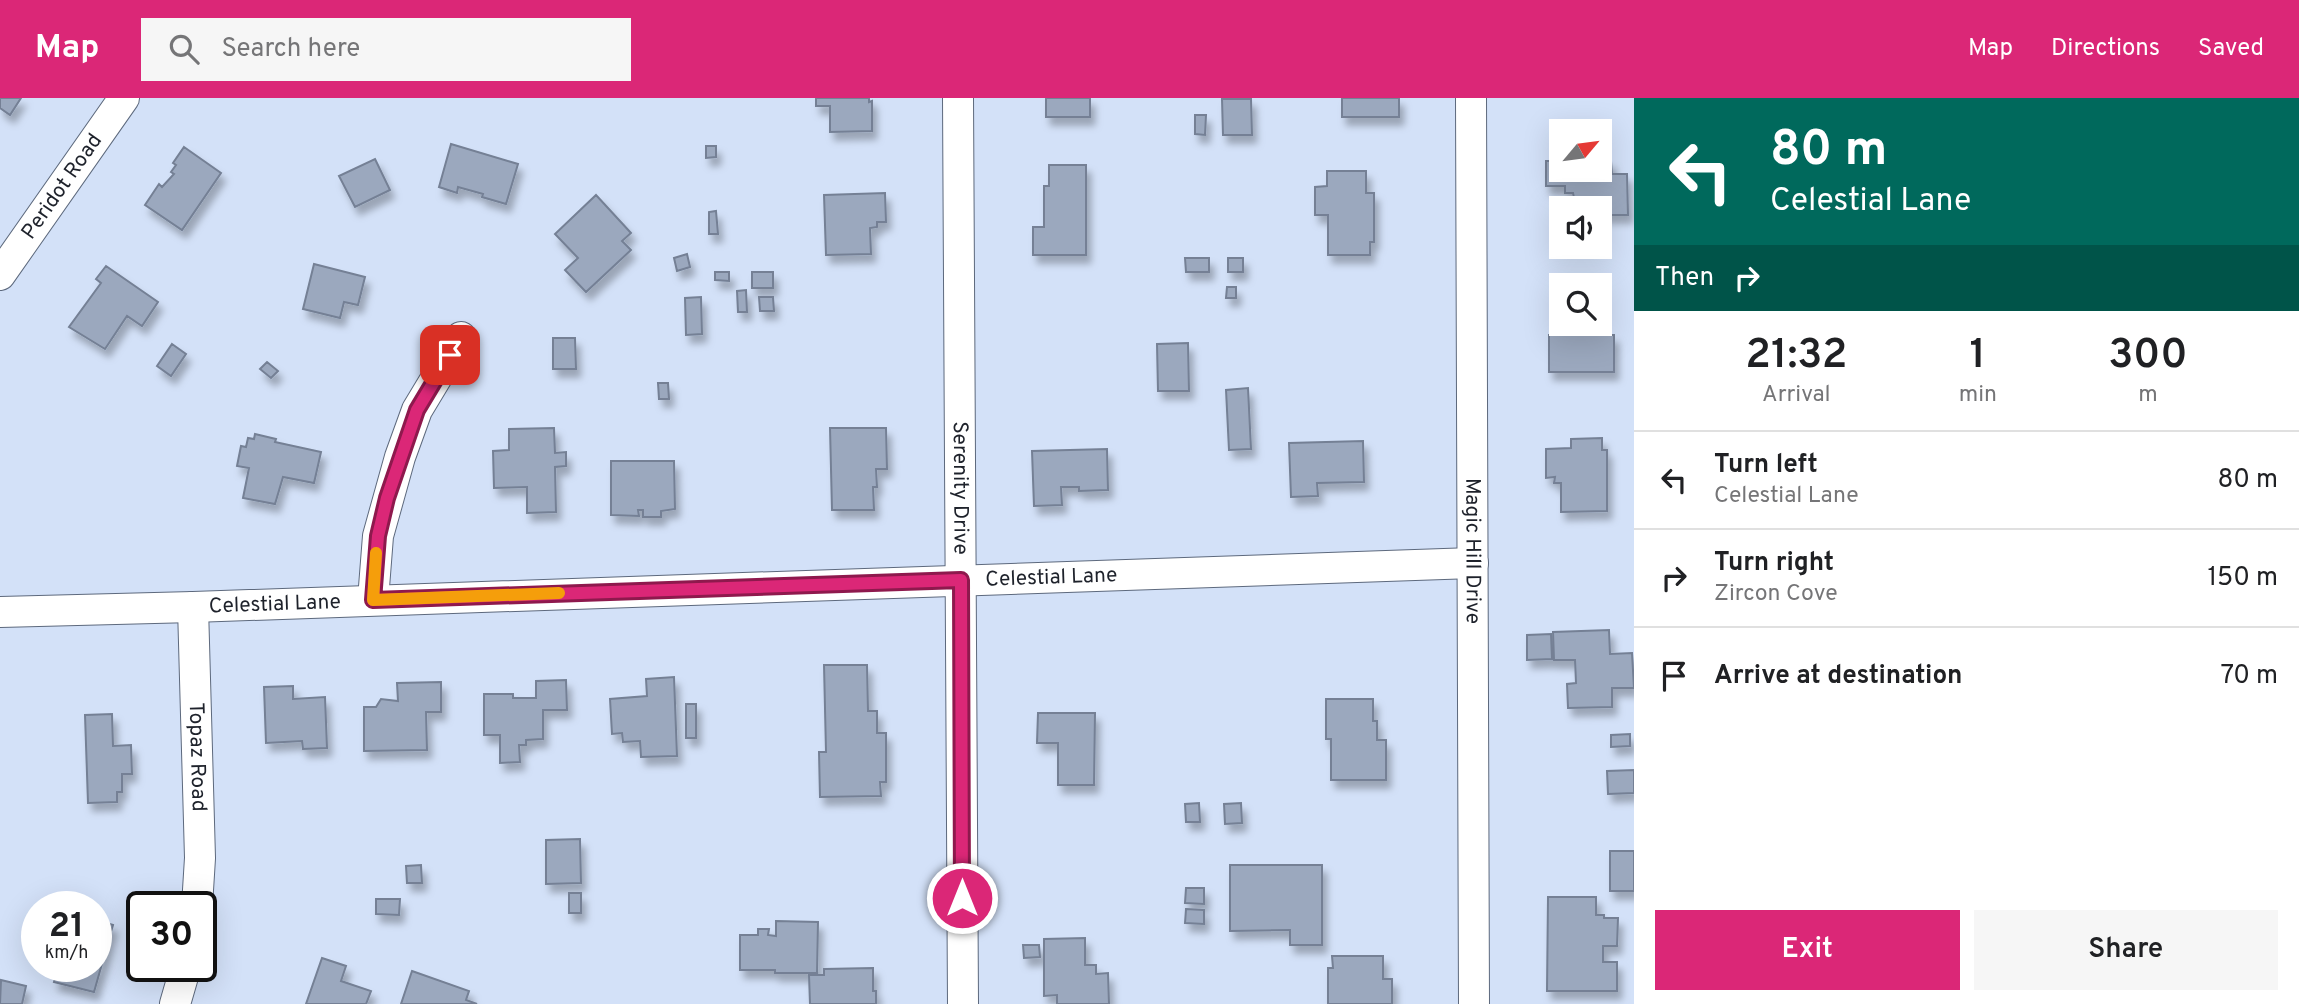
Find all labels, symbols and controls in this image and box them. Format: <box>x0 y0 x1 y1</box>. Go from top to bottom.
search box <box>141 18 631 81</box>
text: Map <box>35 28 99 70</box>
icon: search <box>165 30 203 68</box>
text: Search here <box>221 33 360 66</box>
text: Map <box>1968 34 2013 64</box>
text: Directions <box>2051 34 2160 64</box>
text: Saved <box>2198 34 2264 64</box>
north arrow <box>1549 119 1612 182</box>
map controls <box>1549 119 1612 336</box>
text: 80 m <box>1770 121 1887 183</box>
icon: left <box>1655 126 1746 217</box>
street label: Peridot Road <box>16 128 108 245</box>
text: Celestial Lane <box>1770 182 1971 222</box>
button: sound <box>1549 196 1612 259</box>
icon: right <box>1728 259 1766 297</box>
text: Then <box>1655 262 1714 295</box>
button: search <box>1549 273 1612 336</box>
pin <box>420 325 480 385</box>
text: 21:32 <box>1745 330 1847 383</box>
text: 1 <box>1970 330 1986 383</box>
text: 300 <box>2108 330 2188 383</box>
icon: arrive <box>431 336 469 374</box>
text: Arrival <box>1762 381 1831 410</box>
text: min <box>1959 381 1997 410</box>
text: m <box>2138 381 2158 410</box>
street label: Serenity Drive <box>946 421 974 555</box>
text: Turn left <box>1714 449 1818 482</box>
icon: left <box>1655 461 1693 499</box>
text: 80 m <box>2218 464 2278 497</box>
street label: Magic Hill Drive <box>1459 478 1486 624</box>
text: Celestial Lane <box>1714 482 1859 511</box>
text: Turn right <box>1714 547 1834 580</box>
icon: right <box>1655 559 1693 597</box>
street label: Celestial Lane <box>985 562 1118 593</box>
text: 150 m <box>2207 562 2278 595</box>
text: Zircon Cove <box>1714 580 1838 609</box>
street label: Celestial Lane <box>208 588 341 620</box>
icon: arrive <box>1655 657 1693 695</box>
text: Arrive at destination <box>1714 660 1962 693</box>
text: 70 m <box>2220 660 2278 693</box>
street label: Topaz Road <box>182 702 212 812</box>
position arrow <box>925 861 999 935</box>
speed limit sign: 30 <box>126 891 217 982</box>
text: 21 <box>49 905 84 949</box>
button: Exit <box>1655 910 1960 990</box>
button: Share <box>1974 910 2278 990</box>
text: km/h <box>45 942 88 965</box>

